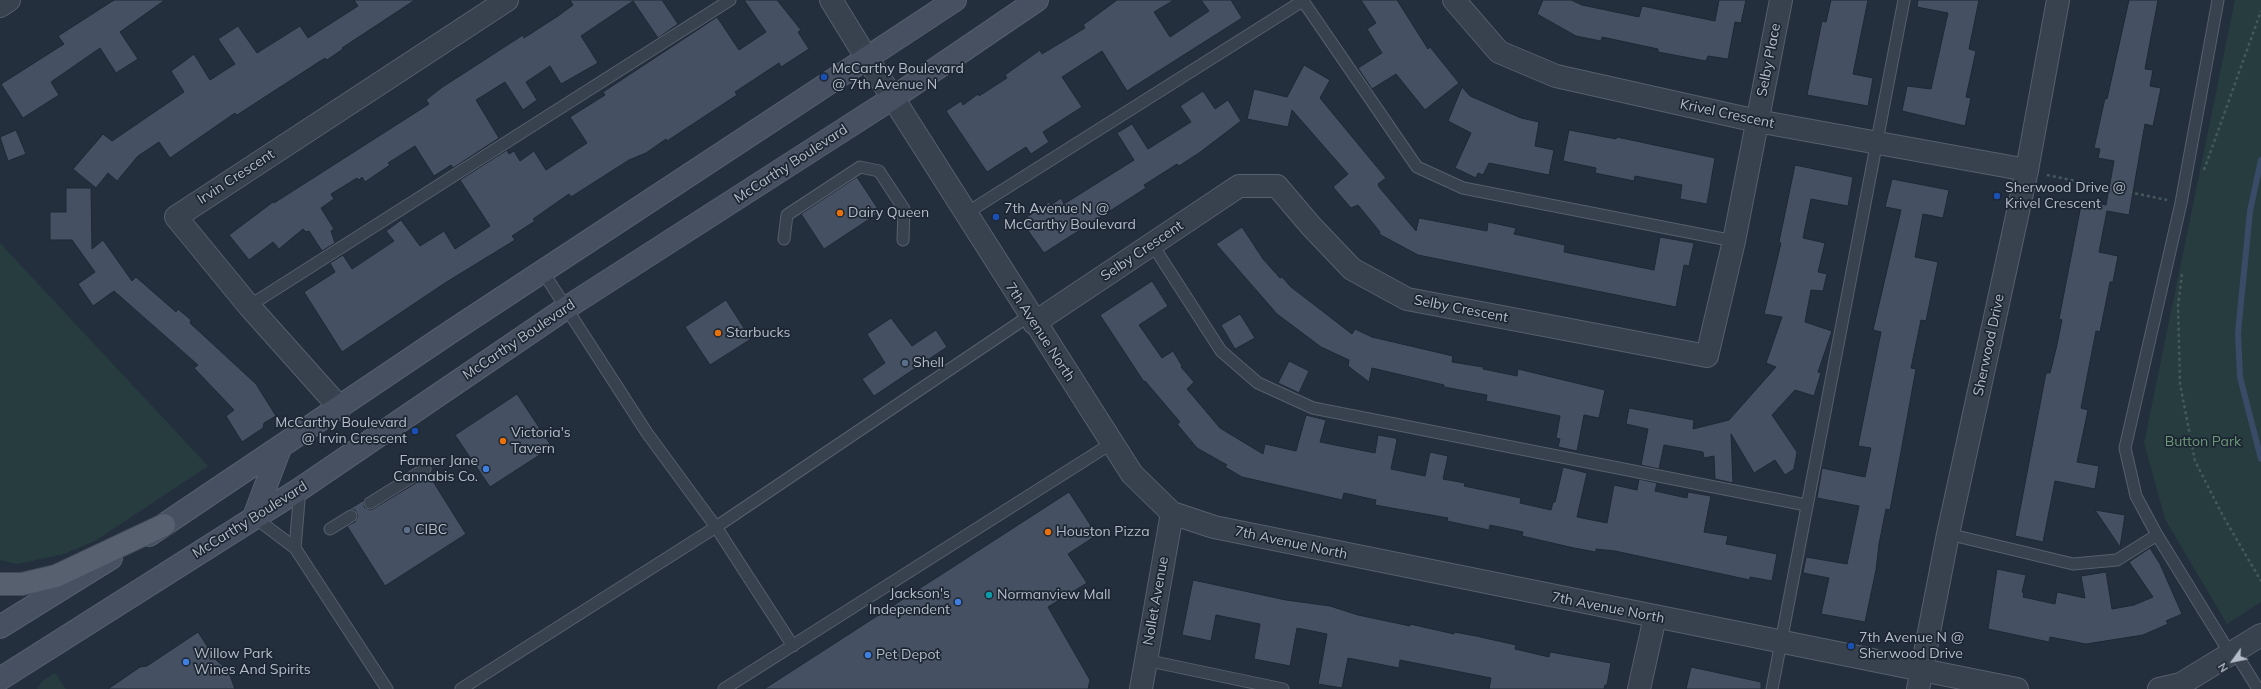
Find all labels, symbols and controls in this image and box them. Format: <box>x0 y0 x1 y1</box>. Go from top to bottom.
street label: Selby Place <box>1754 22 1784 98</box>
place label: McCarthy Boulevard @ 7th Avenue N <box>832 61 964 94</box>
marker: McCarthy Boulevard @ 7th Avenue N <box>819 72 829 82</box>
street label: Krivel Crescent <box>1678 96 1776 132</box>
street label: McCarthy Boulevard <box>731 121 851 207</box>
street label: Irvin Crescent <box>194 146 278 208</box>
place label: Sherwood Drive @ Krivel Crescent <box>2005 180 2126 212</box>
marker: Sherwood Drive @ Krivel Crescent <box>1992 191 2002 201</box>
place label: 7th Avenue N @ McCarthy Boulevard <box>1004 201 1136 234</box>
place label: Dairy Queen <box>848 205 929 221</box>
marker: Dairy Queen <box>835 208 845 218</box>
marker: 7th Avenue N @ McCarthy Boulevard <box>991 212 1001 222</box>
street label: Selby Crescent <box>1098 217 1186 285</box>
street label: 7th Avenue North <box>1002 279 1078 385</box>
street label: Selby Crescent <box>1412 292 1510 326</box>
street label: Sherwood Drive <box>1970 292 2008 398</box>
street label: McCarthy Boulevard <box>460 296 578 384</box>
place label: Starbucks <box>726 325 791 341</box>
marker: Starbucks <box>713 328 723 338</box>
place label: Shell <box>913 355 944 371</box>
marker: Shell <box>900 358 910 368</box>
place label: McCarthy Boulevard @ Irvin Crescent <box>275 415 407 448</box>
place label: Victoria's Tavern <box>511 425 571 458</box>
marker: McCarthy Boulevard @ Irvin Crescent <box>410 426 420 436</box>
park label: Button Park <box>2165 434 2241 450</box>
marker: Victoria's Tavern <box>498 436 508 446</box>
place label: Farmer Jane Cannabis Co. <box>393 453 478 486</box>
marker: Farmer Jane Cannabis Co. <box>481 464 491 474</box>
street label: McCarthy Boulevard <box>190 478 310 562</box>
place label: CIBC <box>415 522 447 538</box>
street label: 7th Avenue North <box>1233 523 1349 563</box>
place label: Houston Pizza <box>1056 524 1150 540</box>
marker: CIBC <box>402 525 412 535</box>
marker: Houston Pizza <box>1043 527 1053 537</box>
street label: Nollet Avenue <box>1140 555 1172 647</box>
place label: Jackson's Independent <box>869 586 950 618</box>
place label: Normanview Mall <box>997 587 1111 603</box>
street label: 7th Avenue North <box>1550 589 1666 627</box>
marker: Normanview Mall <box>984 590 994 600</box>
marker: Jackson's Independent <box>953 597 963 607</box>
place label: 7th Avenue N @ Sherwood Drive <box>1859 630 1964 662</box>
marker: 7th Avenue N @ Sherwood Drive <box>1846 641 1856 651</box>
north arrow <box>2213 641 2253 681</box>
place label: Willow Park Wines And Spirits <box>194 646 311 678</box>
place label: Pet Depot <box>876 647 940 663</box>
marker: Pet Depot <box>863 650 873 660</box>
marker: Willow Park Wines And Spirits <box>181 657 191 667</box>
text: N <box>2215 660 2231 675</box>

